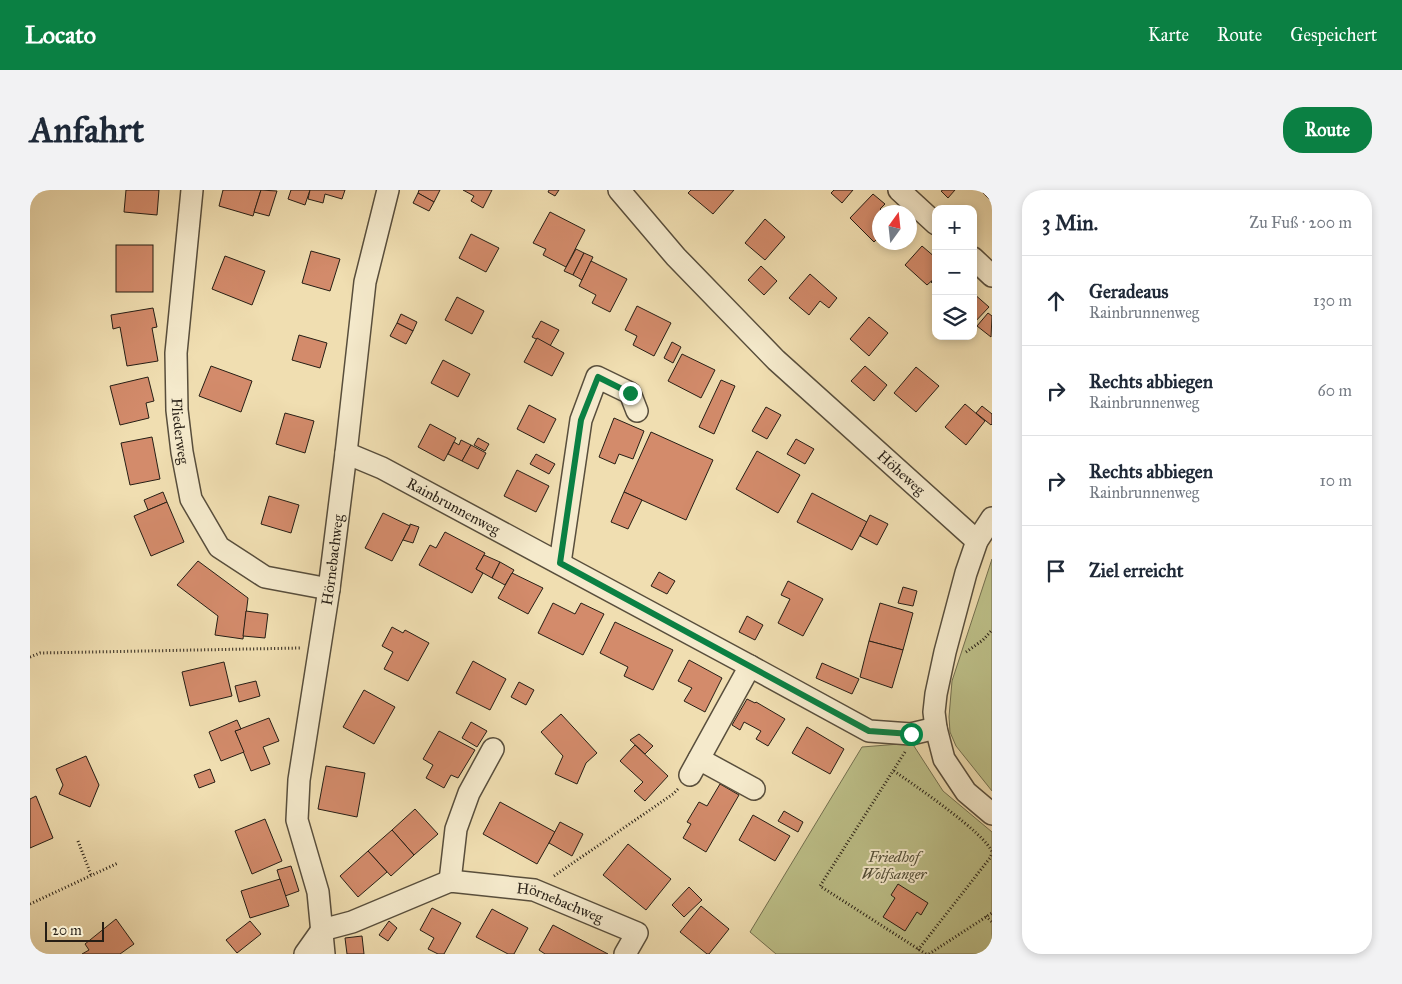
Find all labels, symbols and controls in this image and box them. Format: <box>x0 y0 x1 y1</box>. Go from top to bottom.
text: Locato <box>25 20 96 50</box>
text: Karte <box>1148 24 1189 46</box>
text: Route <box>1217 24 1262 46</box>
text: Gespeichert <box>1290 24 1377 46</box>
button: Route <box>1283 107 1372 153</box>
text: Anfahrt <box>30 109 144 152</box>
north arrow <box>872 205 917 250</box>
map controls <box>932 205 977 340</box>
button: + <box>932 205 977 250</box>
text: 3 Min. <box>1042 210 1098 236</box>
text: Zu Fuß · 200 m <box>1249 213 1352 232</box>
button: − <box>932 250 977 295</box>
text: Geradeaus <box>1089 280 1168 303</box>
icon: ahead <box>1042 287 1070 315</box>
text: 130 m <box>1313 291 1352 310</box>
button: layers <box>932 295 977 340</box>
text: Rainbrunnenweg <box>1089 303 1199 322</box>
text: Rechts abbiegen <box>1089 370 1213 393</box>
icon: right <box>1042 377 1070 405</box>
text: 60 m <box>1318 381 1352 400</box>
route end <box>619 382 642 405</box>
text: Rainbrunnenweg <box>1089 393 1199 412</box>
street label: Fliederweg <box>168 398 193 467</box>
street label: Höheweg <box>874 447 929 499</box>
text: Rechts abbiegen <box>1089 460 1213 483</box>
icon: right <box>1042 467 1070 495</box>
text: 10 m <box>1320 471 1352 490</box>
street label: Rainbrunnenweg <box>404 474 504 539</box>
text: Rainbrunnenweg <box>1089 483 1199 502</box>
street label: Hörnebachweg <box>318 512 347 607</box>
icon: arrive <box>1042 557 1070 585</box>
text: Ziel erreicht <box>1089 559 1183 582</box>
route start <box>900 723 923 746</box>
park label: Friedhof Wolfsanger <box>861 848 927 883</box>
street label: Hörnebachweg <box>516 879 607 927</box>
scale bar <box>45 919 104 942</box>
text: 20 m <box>52 922 82 939</box>

